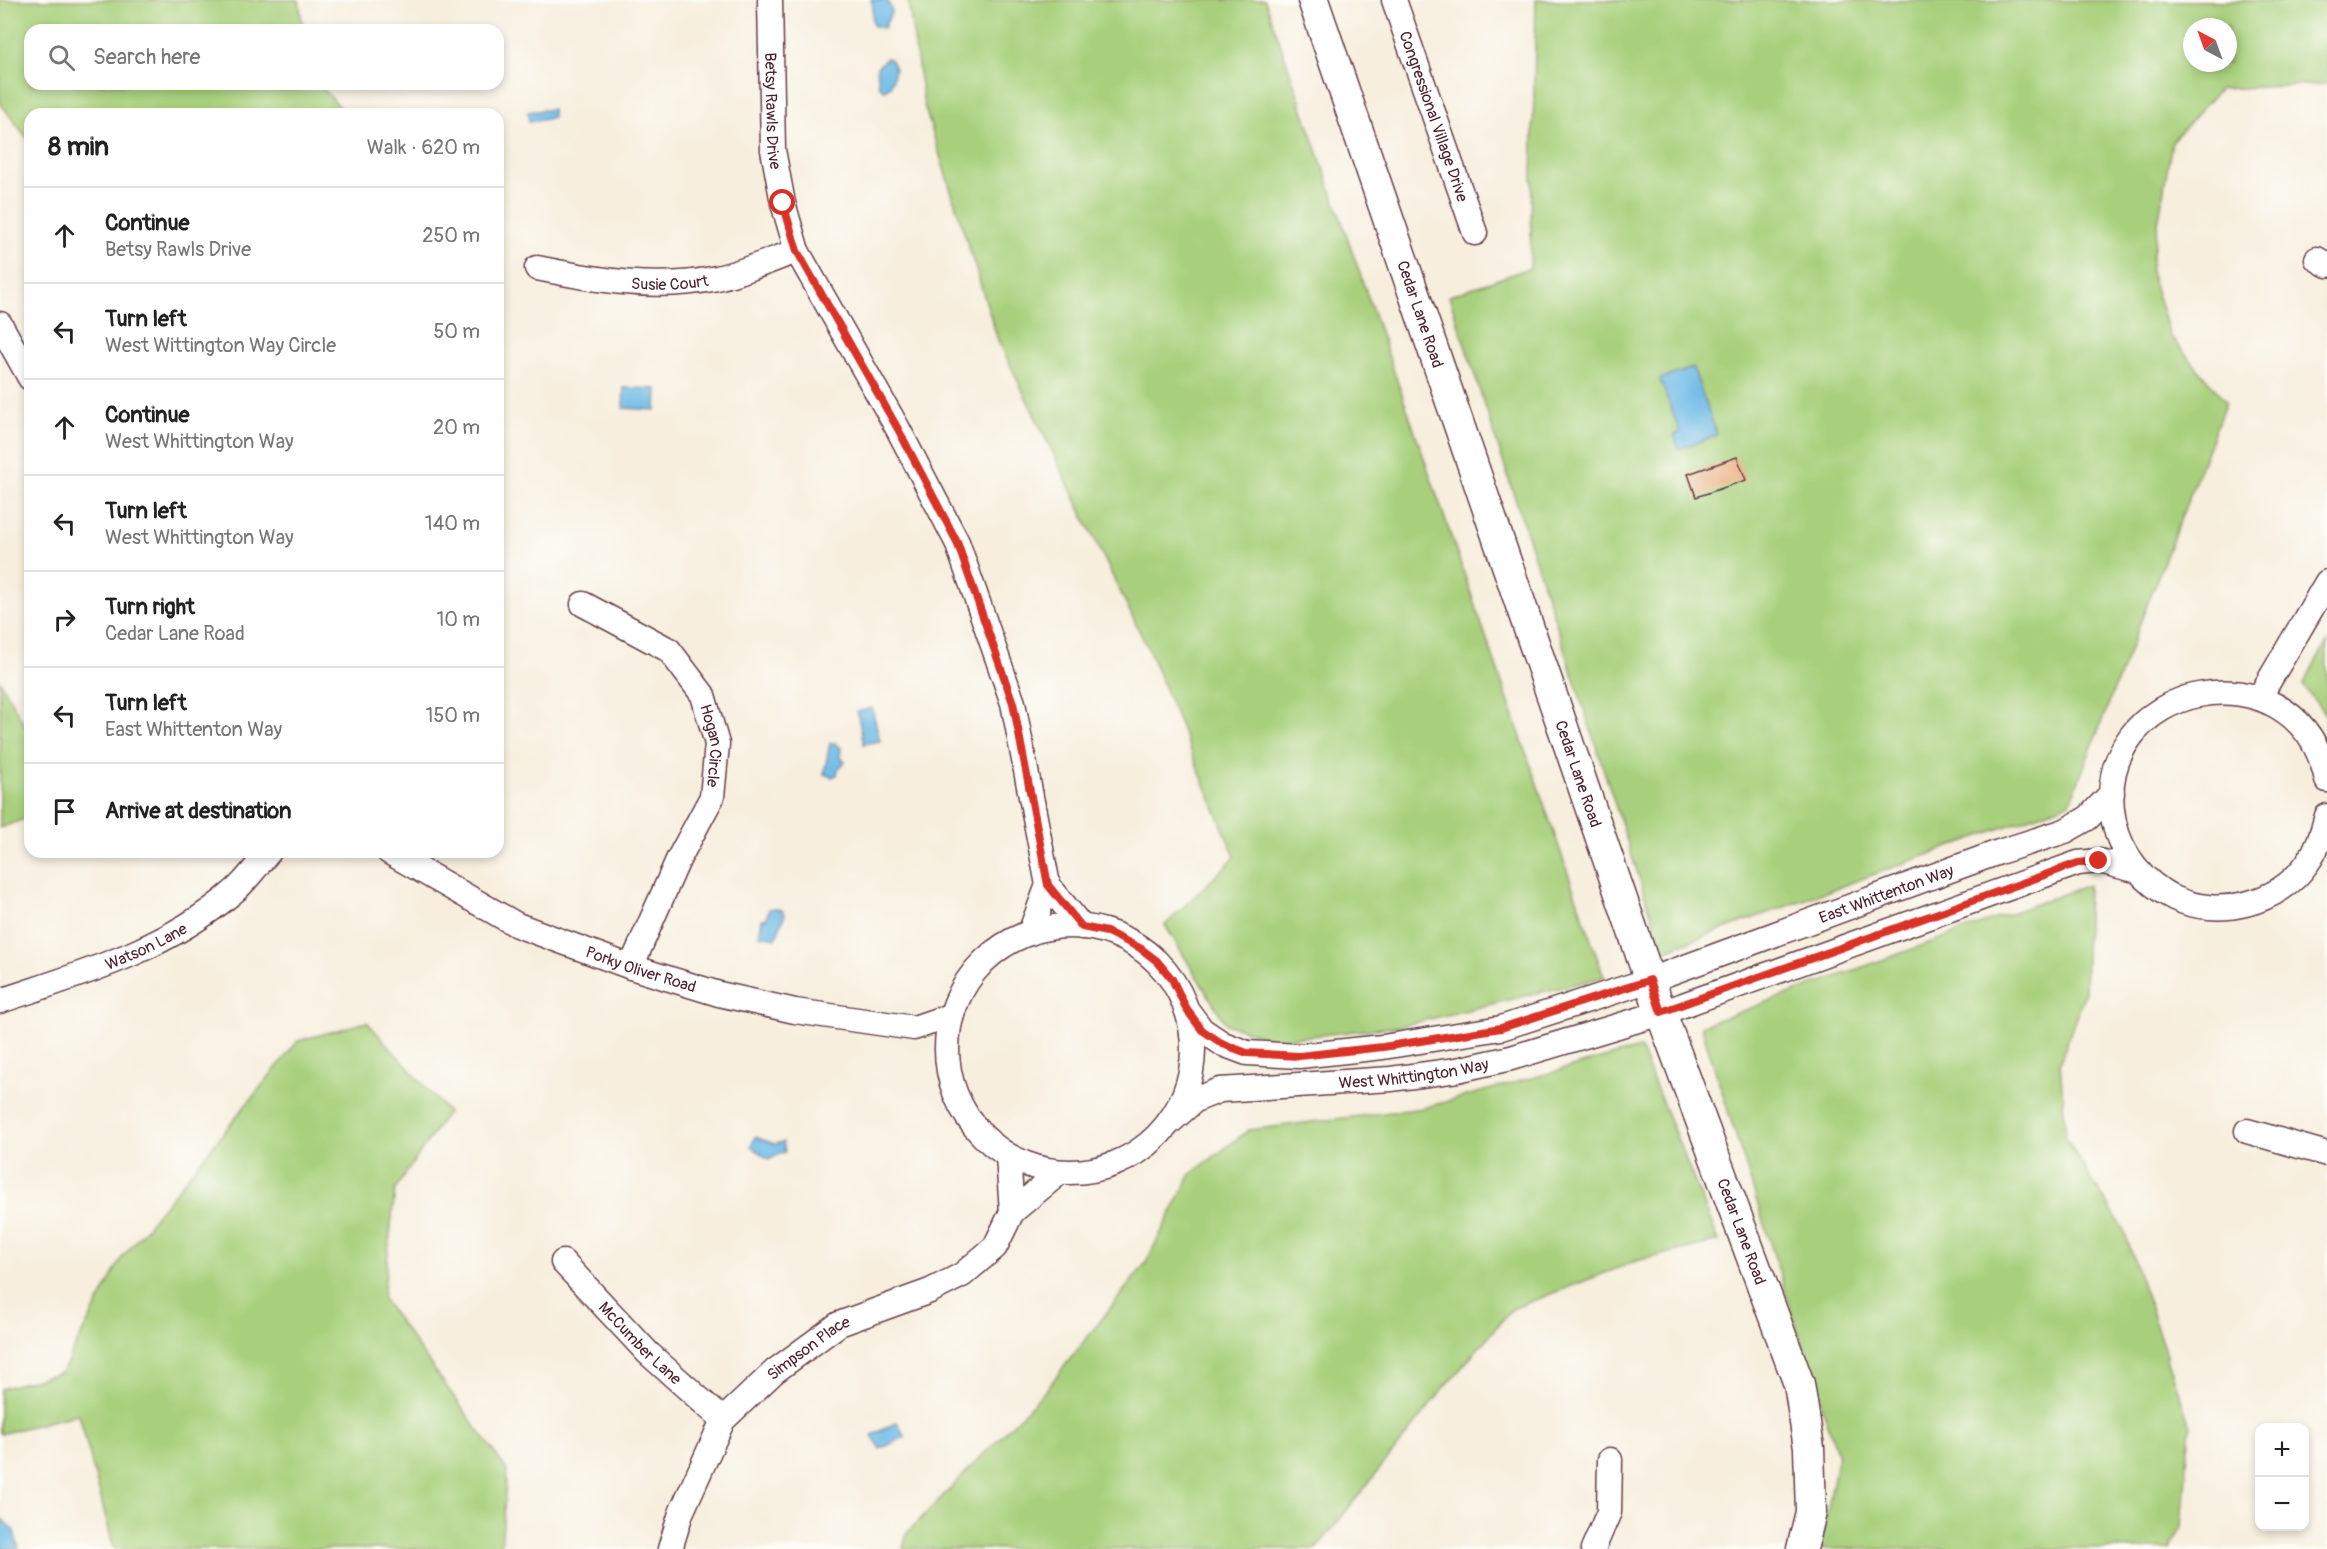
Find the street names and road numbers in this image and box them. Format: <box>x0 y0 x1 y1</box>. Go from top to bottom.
street label: Congressional Village Drive <box>1395 29 1472 205</box>
street label: Betsy Rawls Drive <box>760 52 785 171</box>
street label: Cedar Lane Road <box>1392 258 1448 370</box>
street label: Susie Court <box>630 271 711 295</box>
street label: Hogan Circle <box>695 702 726 788</box>
street label: Cedar Lane Road <box>1550 718 1605 830</box>
street label: East Whittenton Way <box>1816 860 1957 928</box>
street label: Watson Lane <box>102 919 191 975</box>
street label: Porky Oliver Road <box>583 942 698 997</box>
street label: West Whittington Way <box>1338 1054 1491 1093</box>
street label: Cedar Lane Road <box>1712 1176 1770 1288</box>
street label: McCumber Lane <box>594 1298 685 1389</box>
street label: Simpson Place <box>763 1312 853 1385</box>

